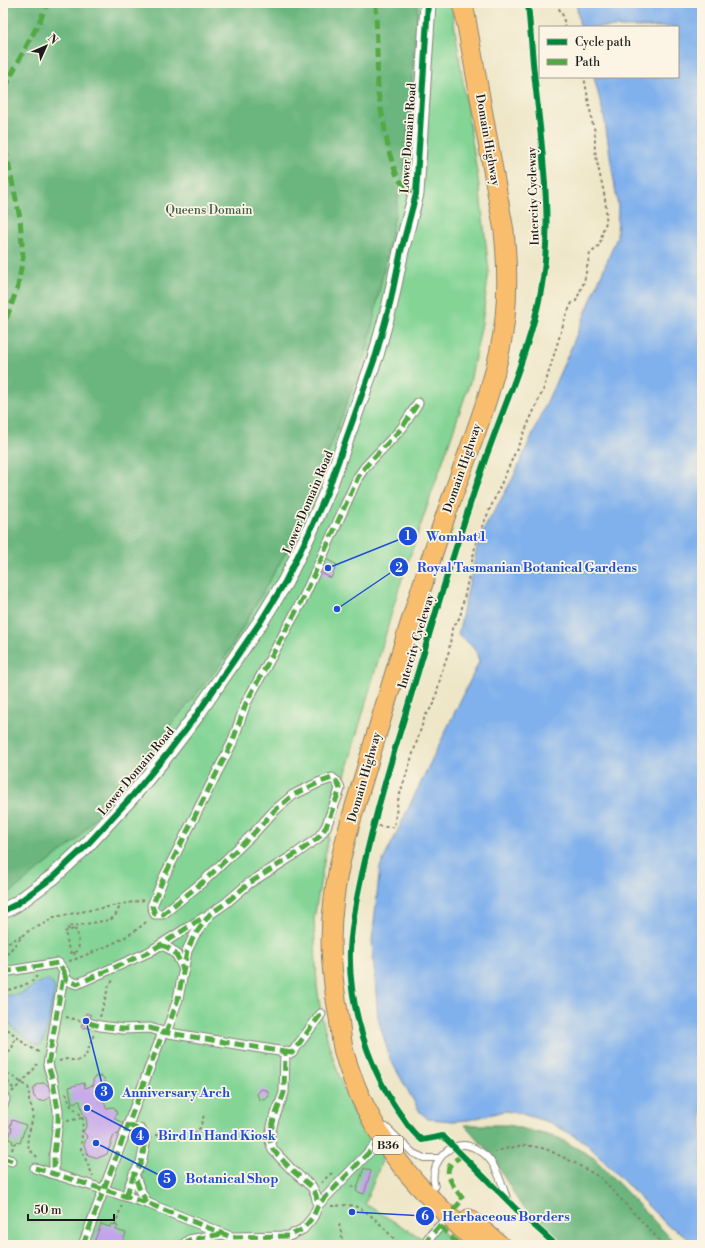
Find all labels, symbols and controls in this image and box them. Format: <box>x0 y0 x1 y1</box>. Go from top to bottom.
north arrow <box>26 26 66 66</box>
legend <box>539 26 679 78</box>
text: N <box>44 32 61 48</box>
text: Cycle path <box>575 35 631 50</box>
text: Path <box>575 55 600 70</box>
street label: Lower Domain Road <box>397 82 420 194</box>
street label: Domain Highway <box>472 93 503 187</box>
street label: Intercity Cycleway <box>524 146 543 246</box>
park label: Queens Domain <box>166 203 253 218</box>
street label: Domain Highway <box>440 421 485 515</box>
street label: Lower Domain Road <box>280 448 337 556</box>
callout: Wombat 1 <box>398 524 494 549</box>
text: 1 <box>405 529 411 544</box>
text: Wombat 1 <box>425 529 487 545</box>
callout: Royal Tasmanian Botanical Gardens <box>389 555 645 580</box>
text: Royal Tasmanian Botanical Gardens <box>417 560 637 576</box>
text: 2 <box>395 561 403 576</box>
street label: Intercity Cycleway <box>395 592 438 691</box>
street label: Lower Domain Road <box>95 724 178 818</box>
street label: Domain Highway <box>344 730 385 824</box>
callout: Anniversary Arch <box>94 1079 237 1104</box>
text: 3 <box>100 1085 108 1100</box>
text: Anniversary Arch <box>121 1085 230 1101</box>
callout: Bird In Hand Kiosk <box>130 1123 283 1148</box>
text: Bird In Hand Kiosk <box>158 1128 277 1144</box>
text: 4 <box>136 1129 144 1144</box>
road number: B36 <box>373 1136 403 1154</box>
callout: Botanical Shop <box>157 1166 286 1191</box>
text: Botanical Shop <box>186 1171 278 1187</box>
text: 5 <box>163 1172 171 1187</box>
scale bar <box>28 1196 114 1222</box>
text: 50 m <box>34 1203 62 1218</box>
callout: Herbaceous Borders <box>415 1204 578 1229</box>
text: 6 <box>421 1209 429 1224</box>
text: Herbaceous Borders <box>442 1209 570 1225</box>

